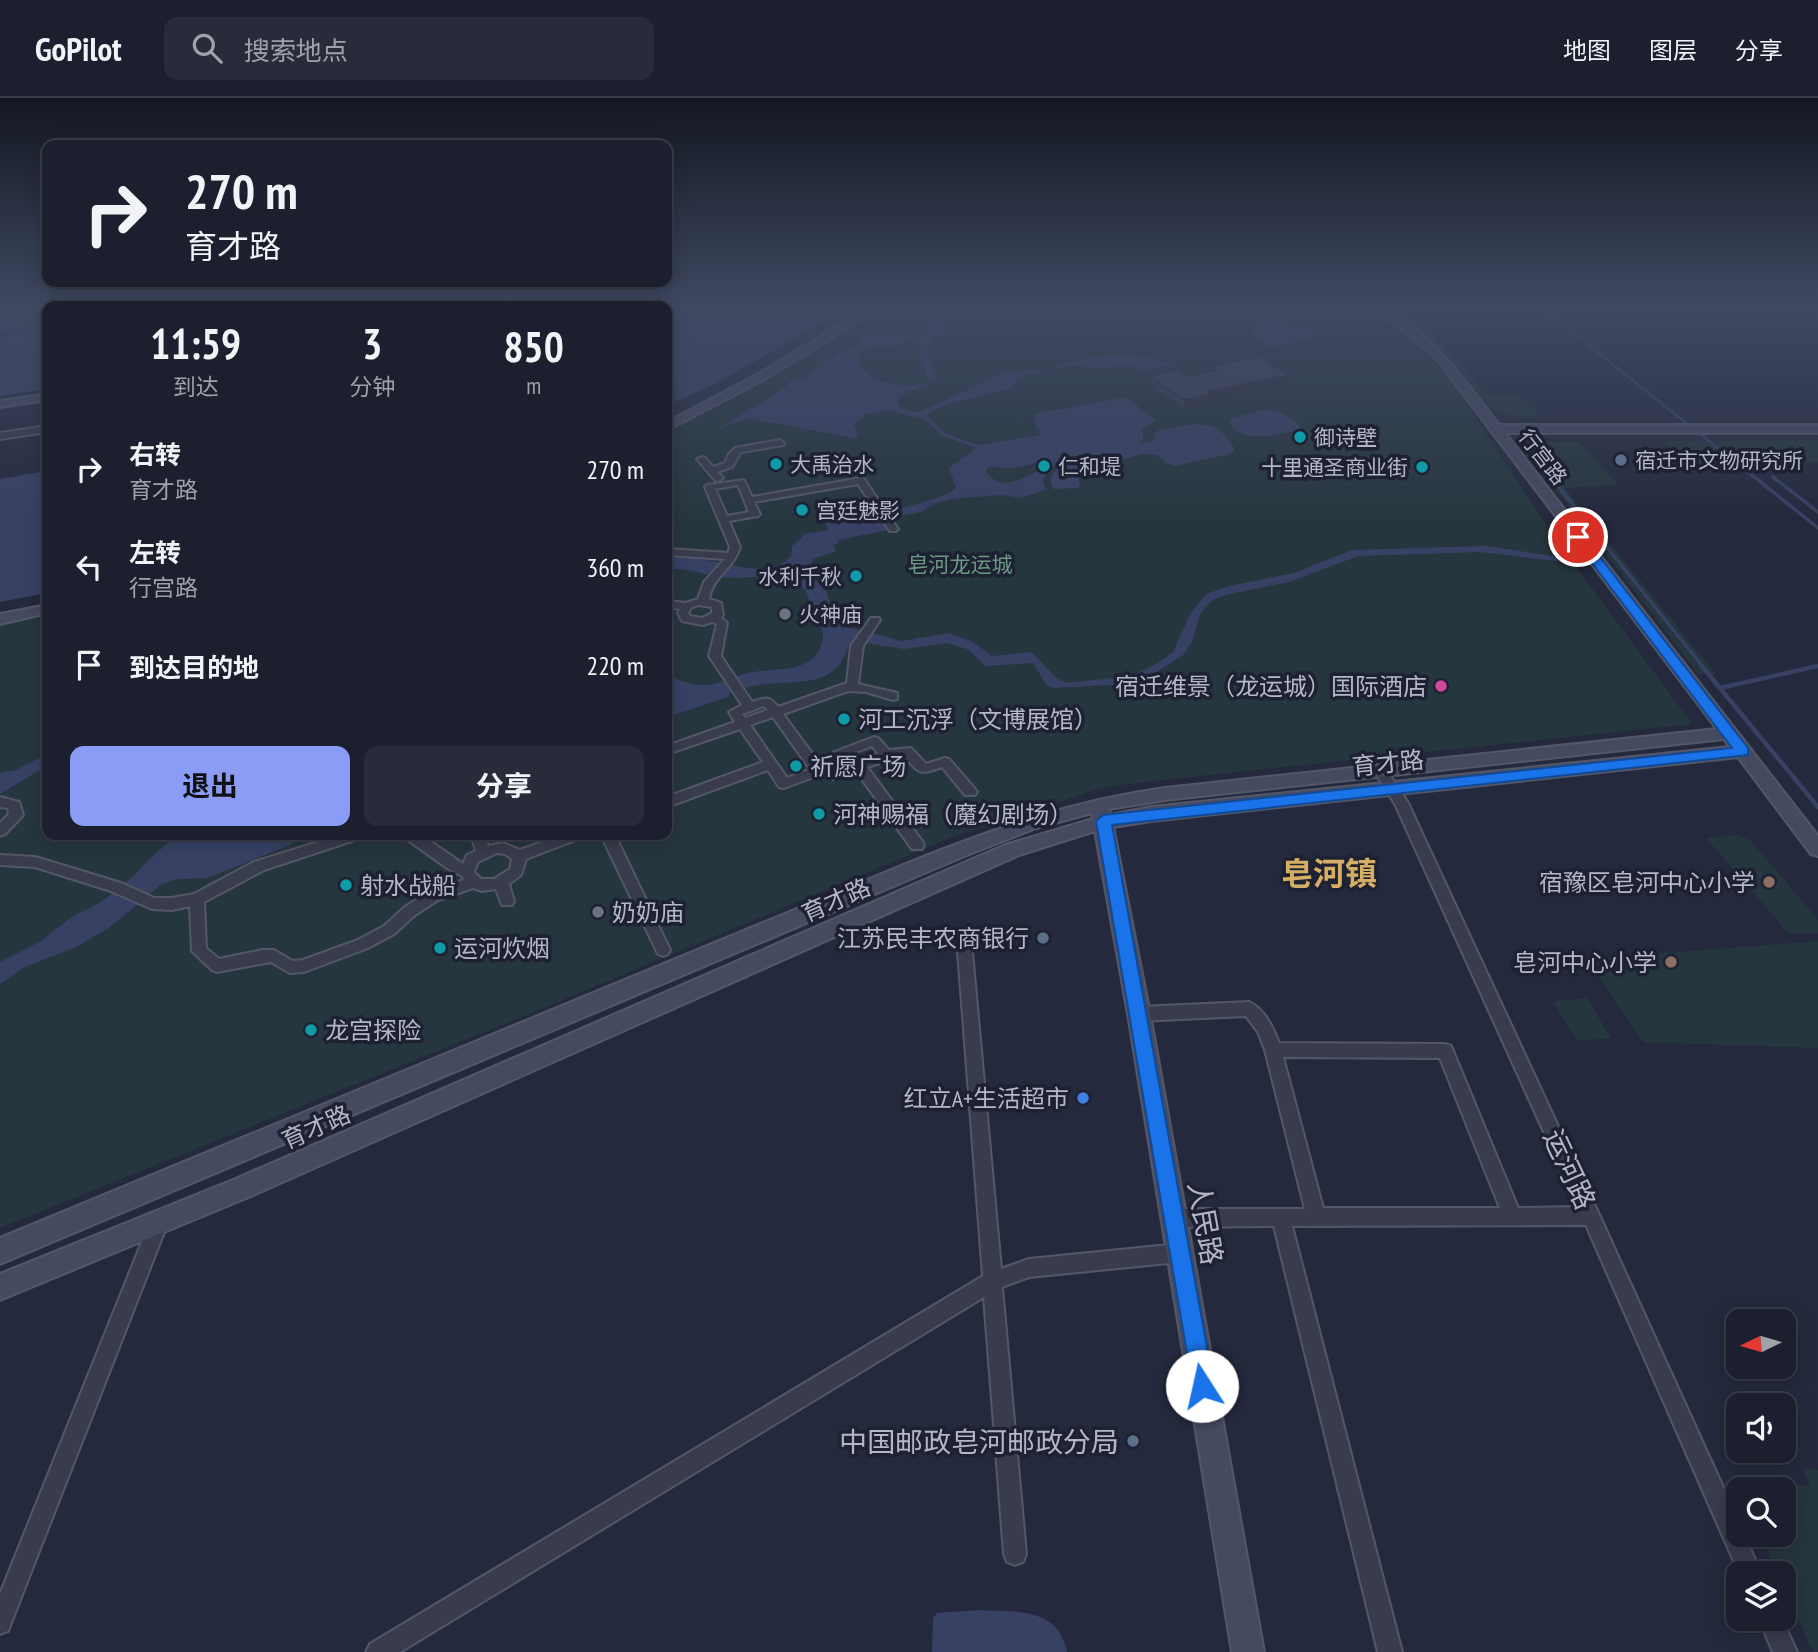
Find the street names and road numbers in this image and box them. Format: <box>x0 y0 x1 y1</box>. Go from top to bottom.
street label: 行宫路 <box>1513 424 1573 490</box>
street label: 育才路 <box>1351 744 1425 782</box>
street label: 育才路 <box>797 871 875 929</box>
street label: 育才路 <box>277 1098 355 1156</box>
street label: 运河路 <box>1535 1123 1605 1215</box>
street label: 人民路 <box>1180 1178 1232 1268</box>

